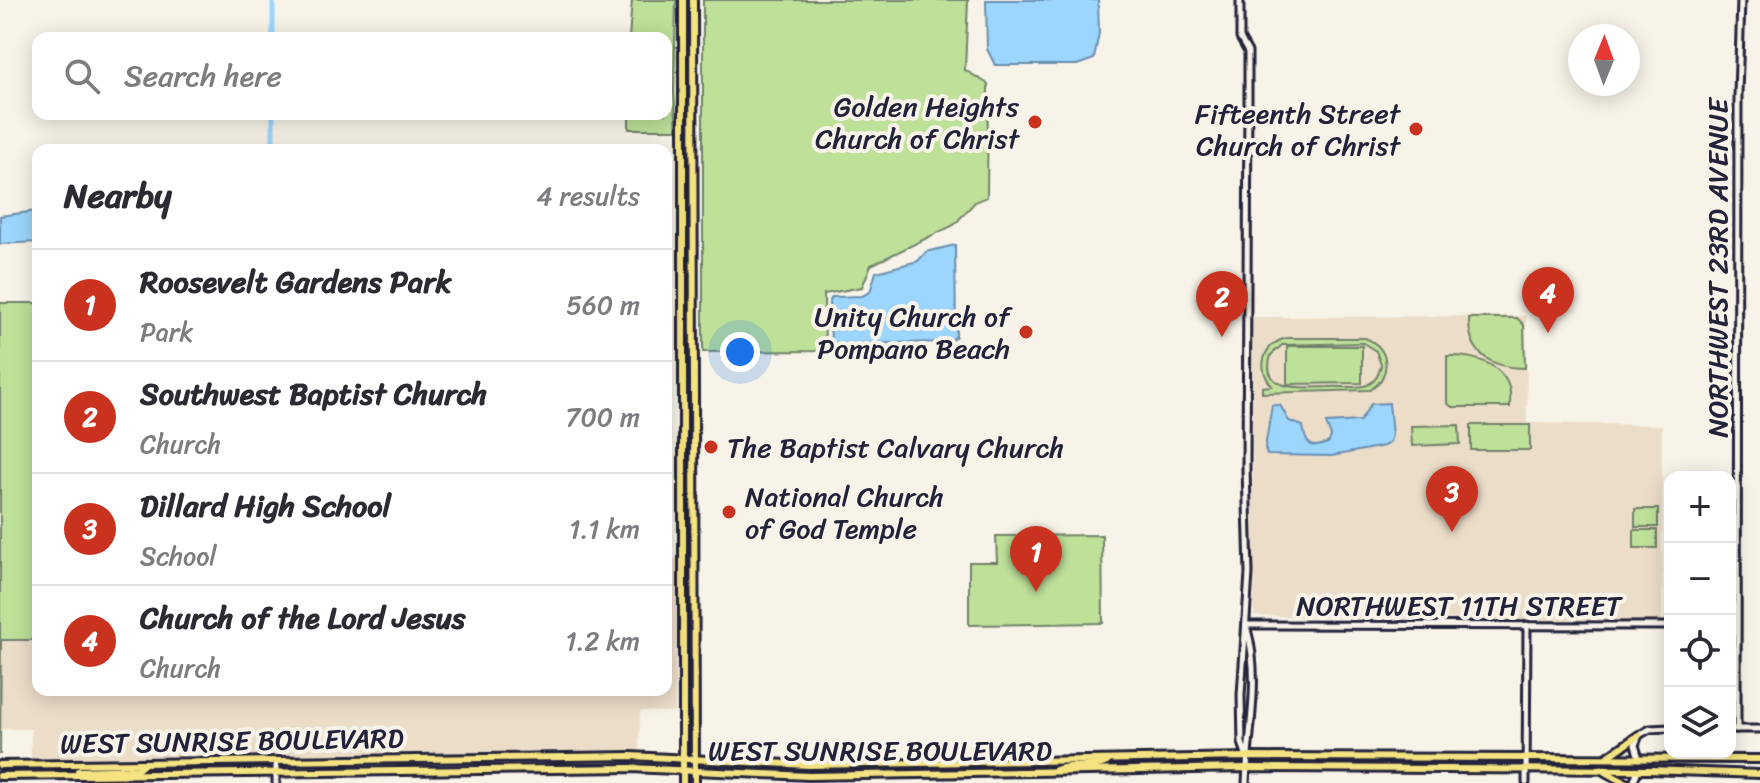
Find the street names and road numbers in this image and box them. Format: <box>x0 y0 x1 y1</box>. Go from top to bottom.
street label: NORTHWEST 23RD AVENUE <box>1693 97 1742 438</box>
street label: NORTHWEST 11TH STREET <box>1296 581 1623 630</box>
street label: WEST SUNRISE BOULEVARD <box>60 713 405 768</box>
street label: WEST SUNRISE BOULEVARD <box>708 726 1052 775</box>

